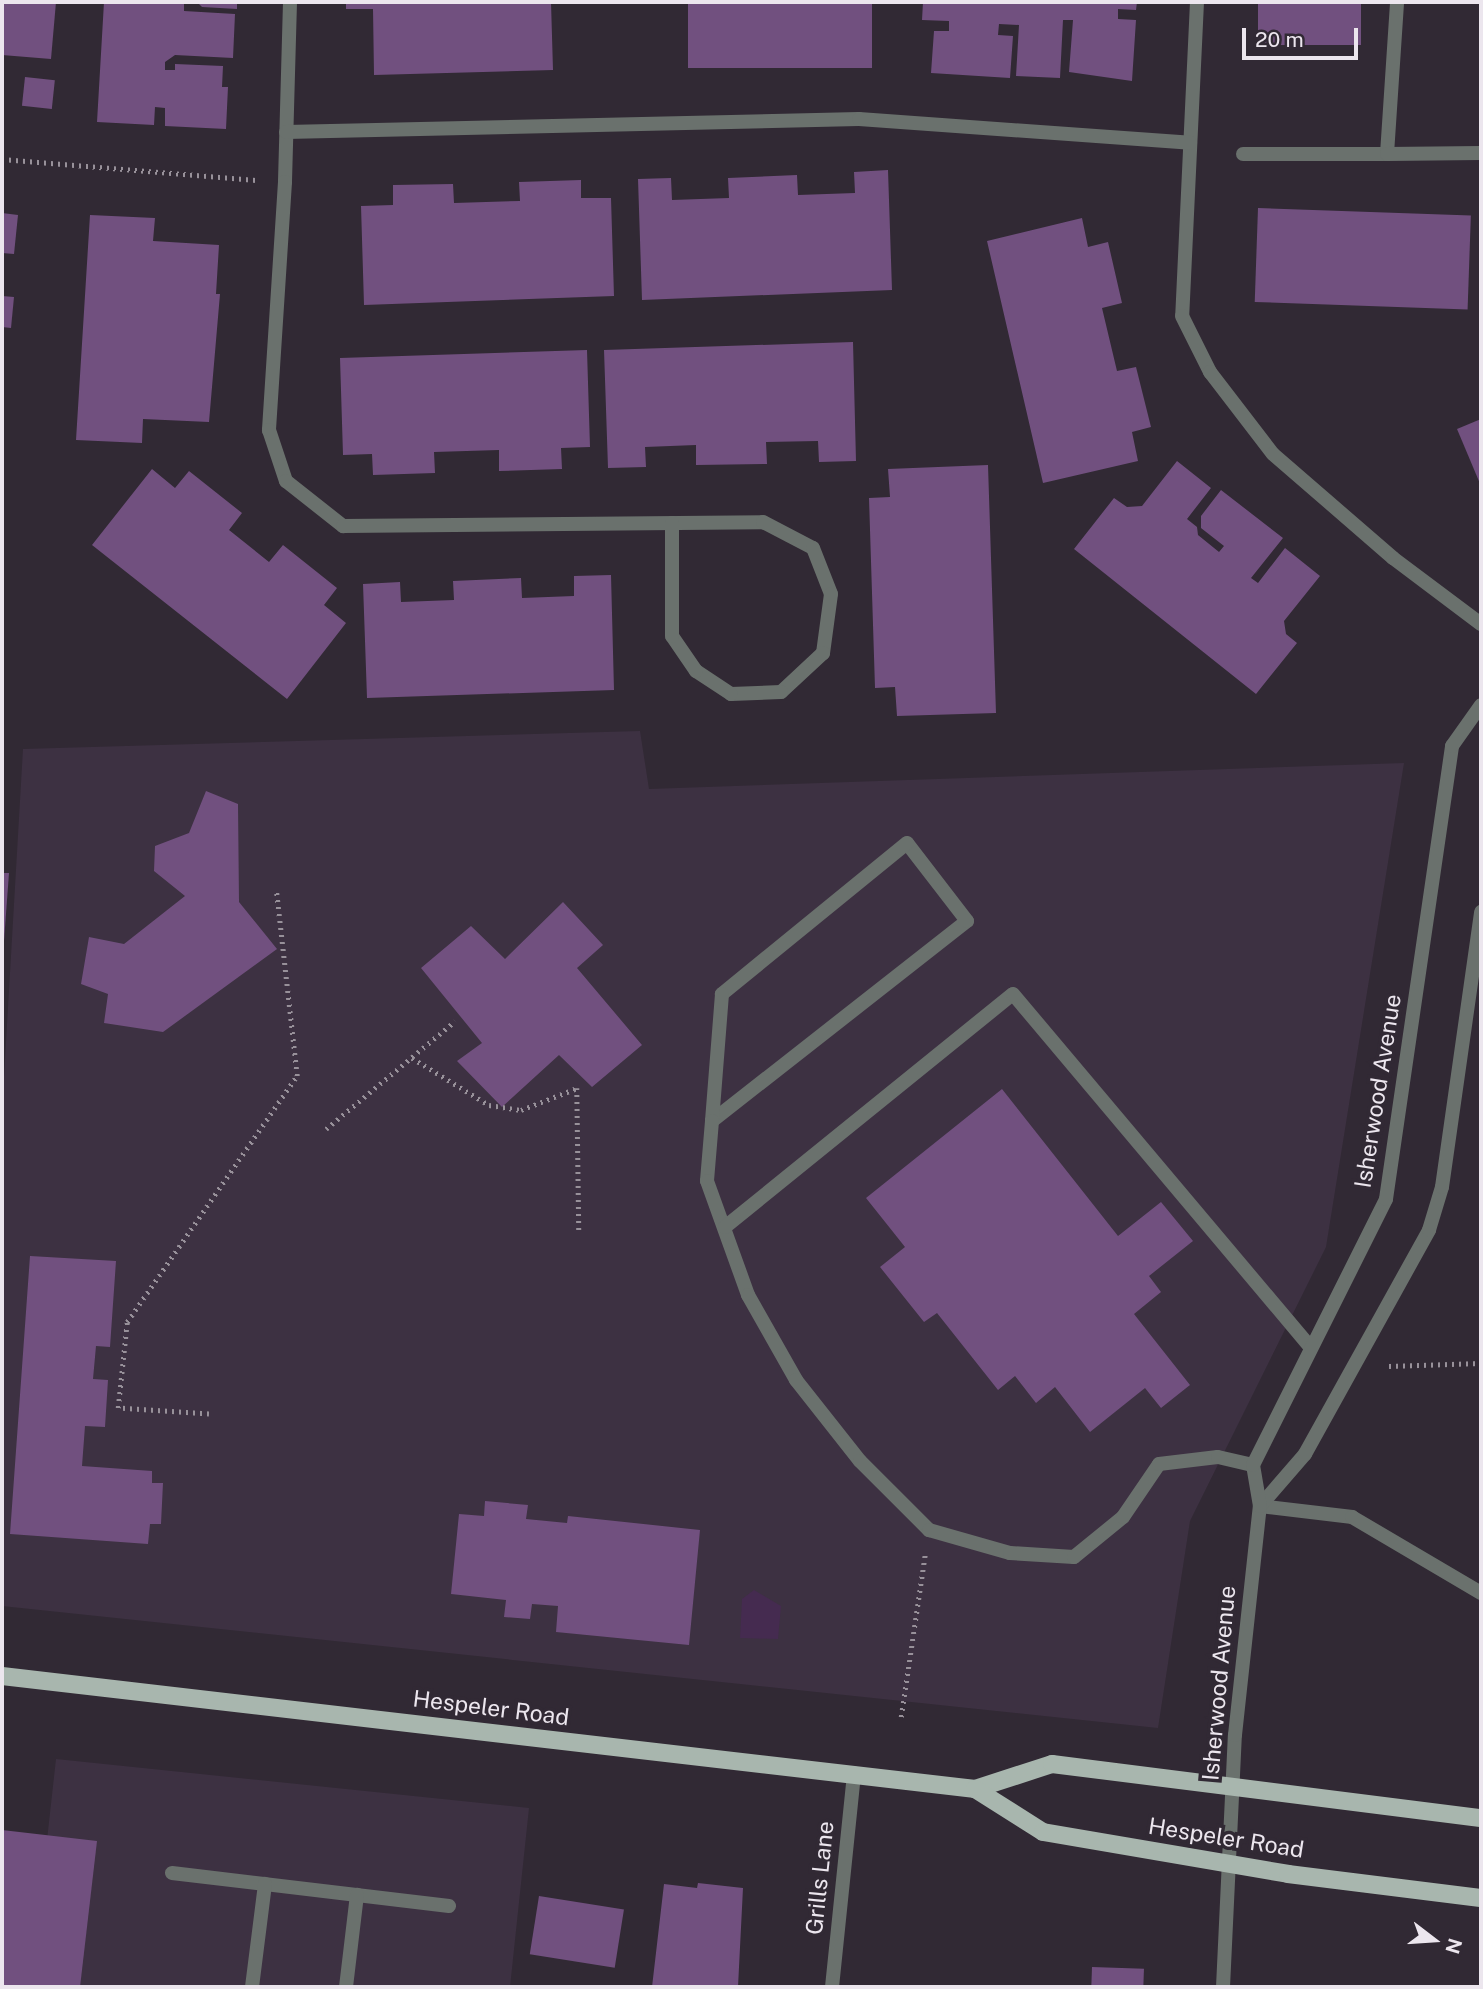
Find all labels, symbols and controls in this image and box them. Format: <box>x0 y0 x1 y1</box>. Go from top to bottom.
scale bar <box>1245 14 1360 58</box>
text: 20 m <box>1255 27 1304 52</box>
street label: Isherwood Avenue <box>1349 992 1407 1190</box>
street label: Isherwood Avenue <box>1197 1584 1241 1782</box>
street label: Hespeler Road <box>411 1685 571 1731</box>
street label: Hespeler Road <box>1146 1812 1306 1864</box>
street label: Grills Lane <box>800 1820 840 1936</box>
north arrow <box>1399 1905 1469 1975</box>
text: N <box>1441 1936 1467 1956</box>

